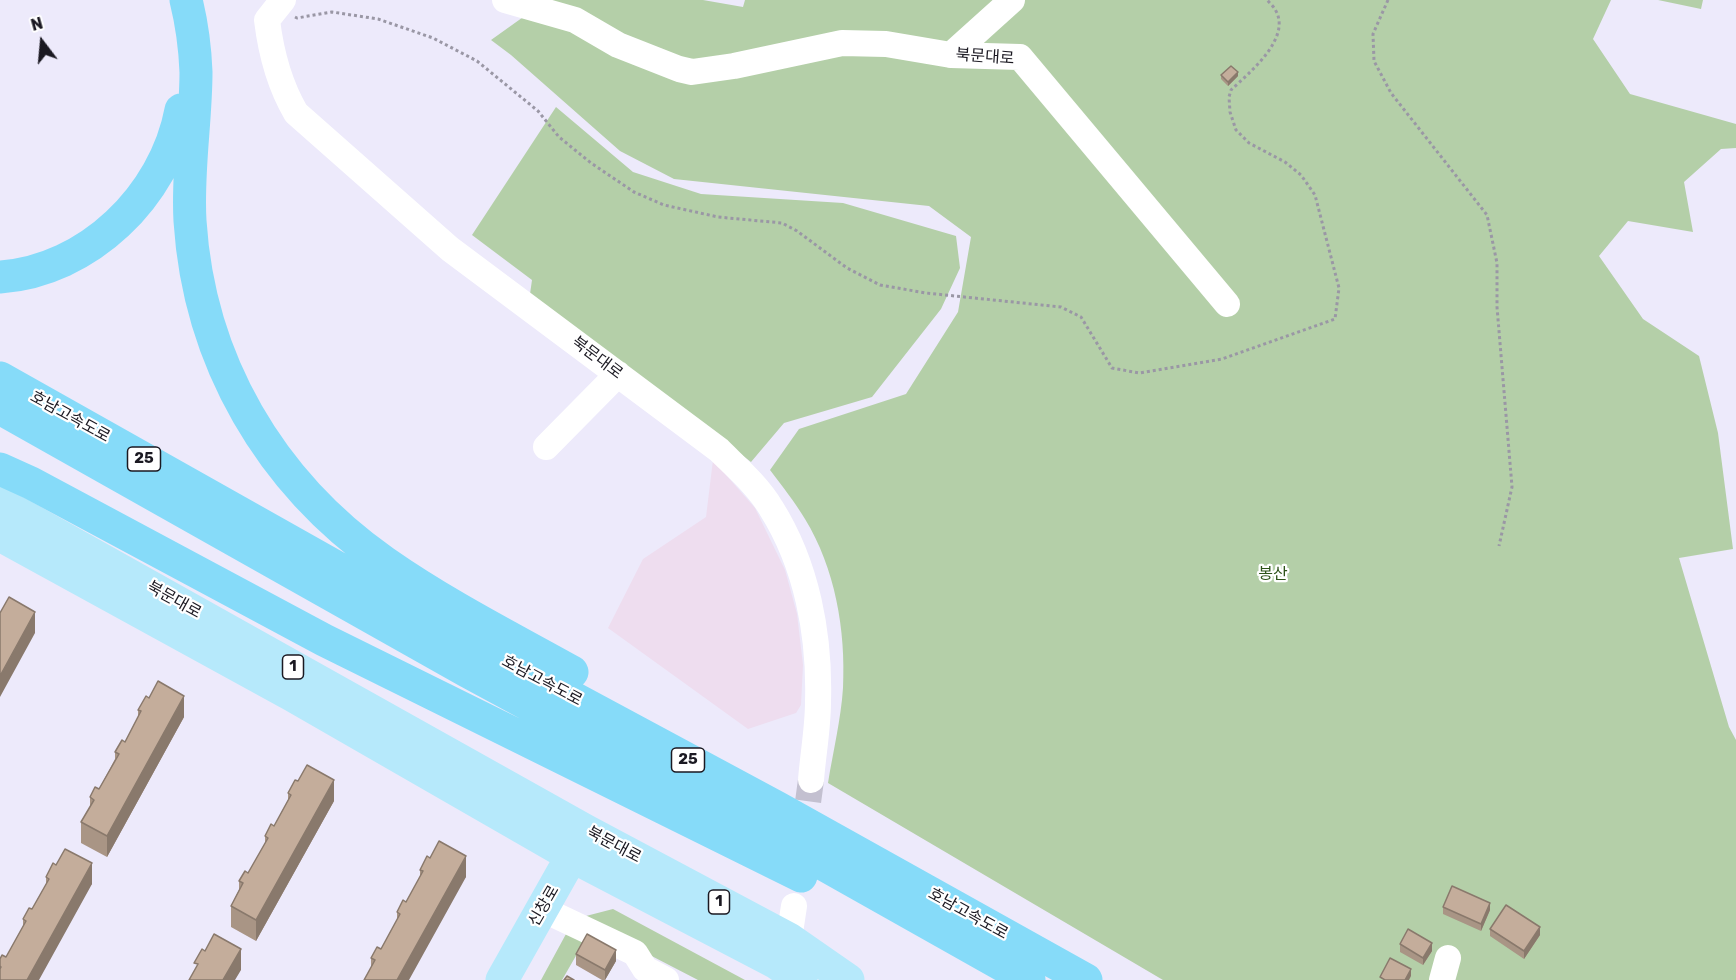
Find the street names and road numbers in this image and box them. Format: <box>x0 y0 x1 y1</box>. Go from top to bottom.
street label: 북문대로 <box>955 45 1015 69</box>
street label: 북문대로 <box>568 333 626 383</box>
street label: 호남고속도로 <box>27 387 113 447</box>
road number: 25 <box>128 447 160 471</box>
street label: 북문대로 <box>144 577 204 623</box>
street label: 호남고속도로 <box>499 652 585 710</box>
road number: 1 <box>282 655 304 679</box>
road number: 25 <box>672 748 704 772</box>
street label: 북문대로 <box>583 823 645 867</box>
street label: 신창로 <box>525 882 563 930</box>
street label: 호남고속도로 <box>925 884 1011 944</box>
road number: 1 <box>708 890 730 914</box>

